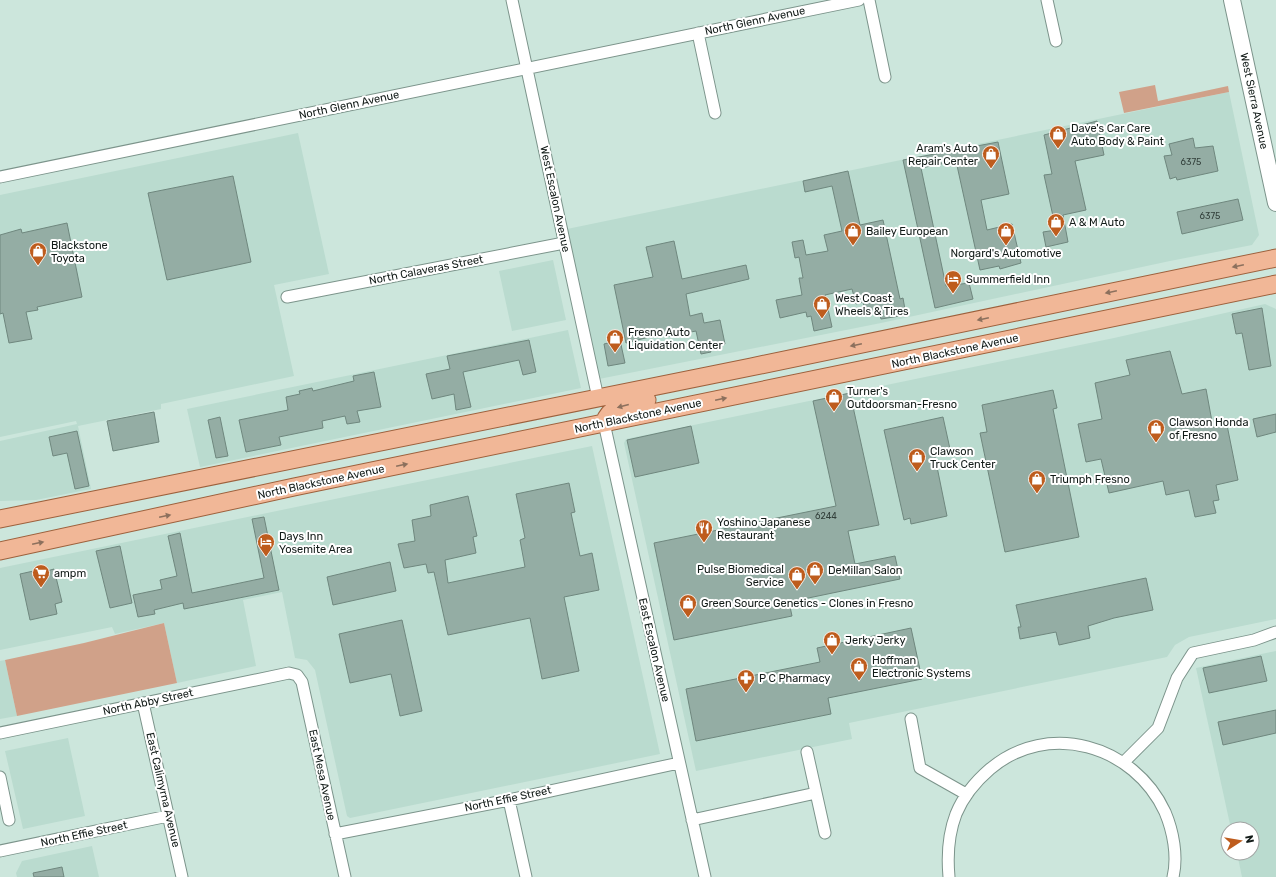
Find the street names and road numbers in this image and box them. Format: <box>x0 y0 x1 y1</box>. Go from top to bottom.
street label: North Glenn Avenue <box>704 4 806 38</box>
street label: West Sierra Avenue <box>1237 52 1271 150</box>
street label: North Glenn Avenue <box>298 88 400 122</box>
street label: West Escalon Avenue <box>537 145 573 253</box>
street label: North Calaveras Street <box>368 252 485 287</box>
street label: North Blackstone Avenue <box>890 331 1020 371</box>
street label: North Blackstone Avenue <box>573 396 703 436</box>
street label: North Blackstone Avenue <box>256 462 386 502</box>
street label: East Escalon Avenue <box>636 597 672 703</box>
street label: North Abby Street <box>102 686 195 718</box>
street label: East Mesa Avenue <box>306 728 338 822</box>
street label: East Calimyrna Avenue <box>143 731 183 849</box>
street label: North Effie Street <box>463 783 553 815</box>
street label: North Effie Street <box>39 818 129 850</box>

